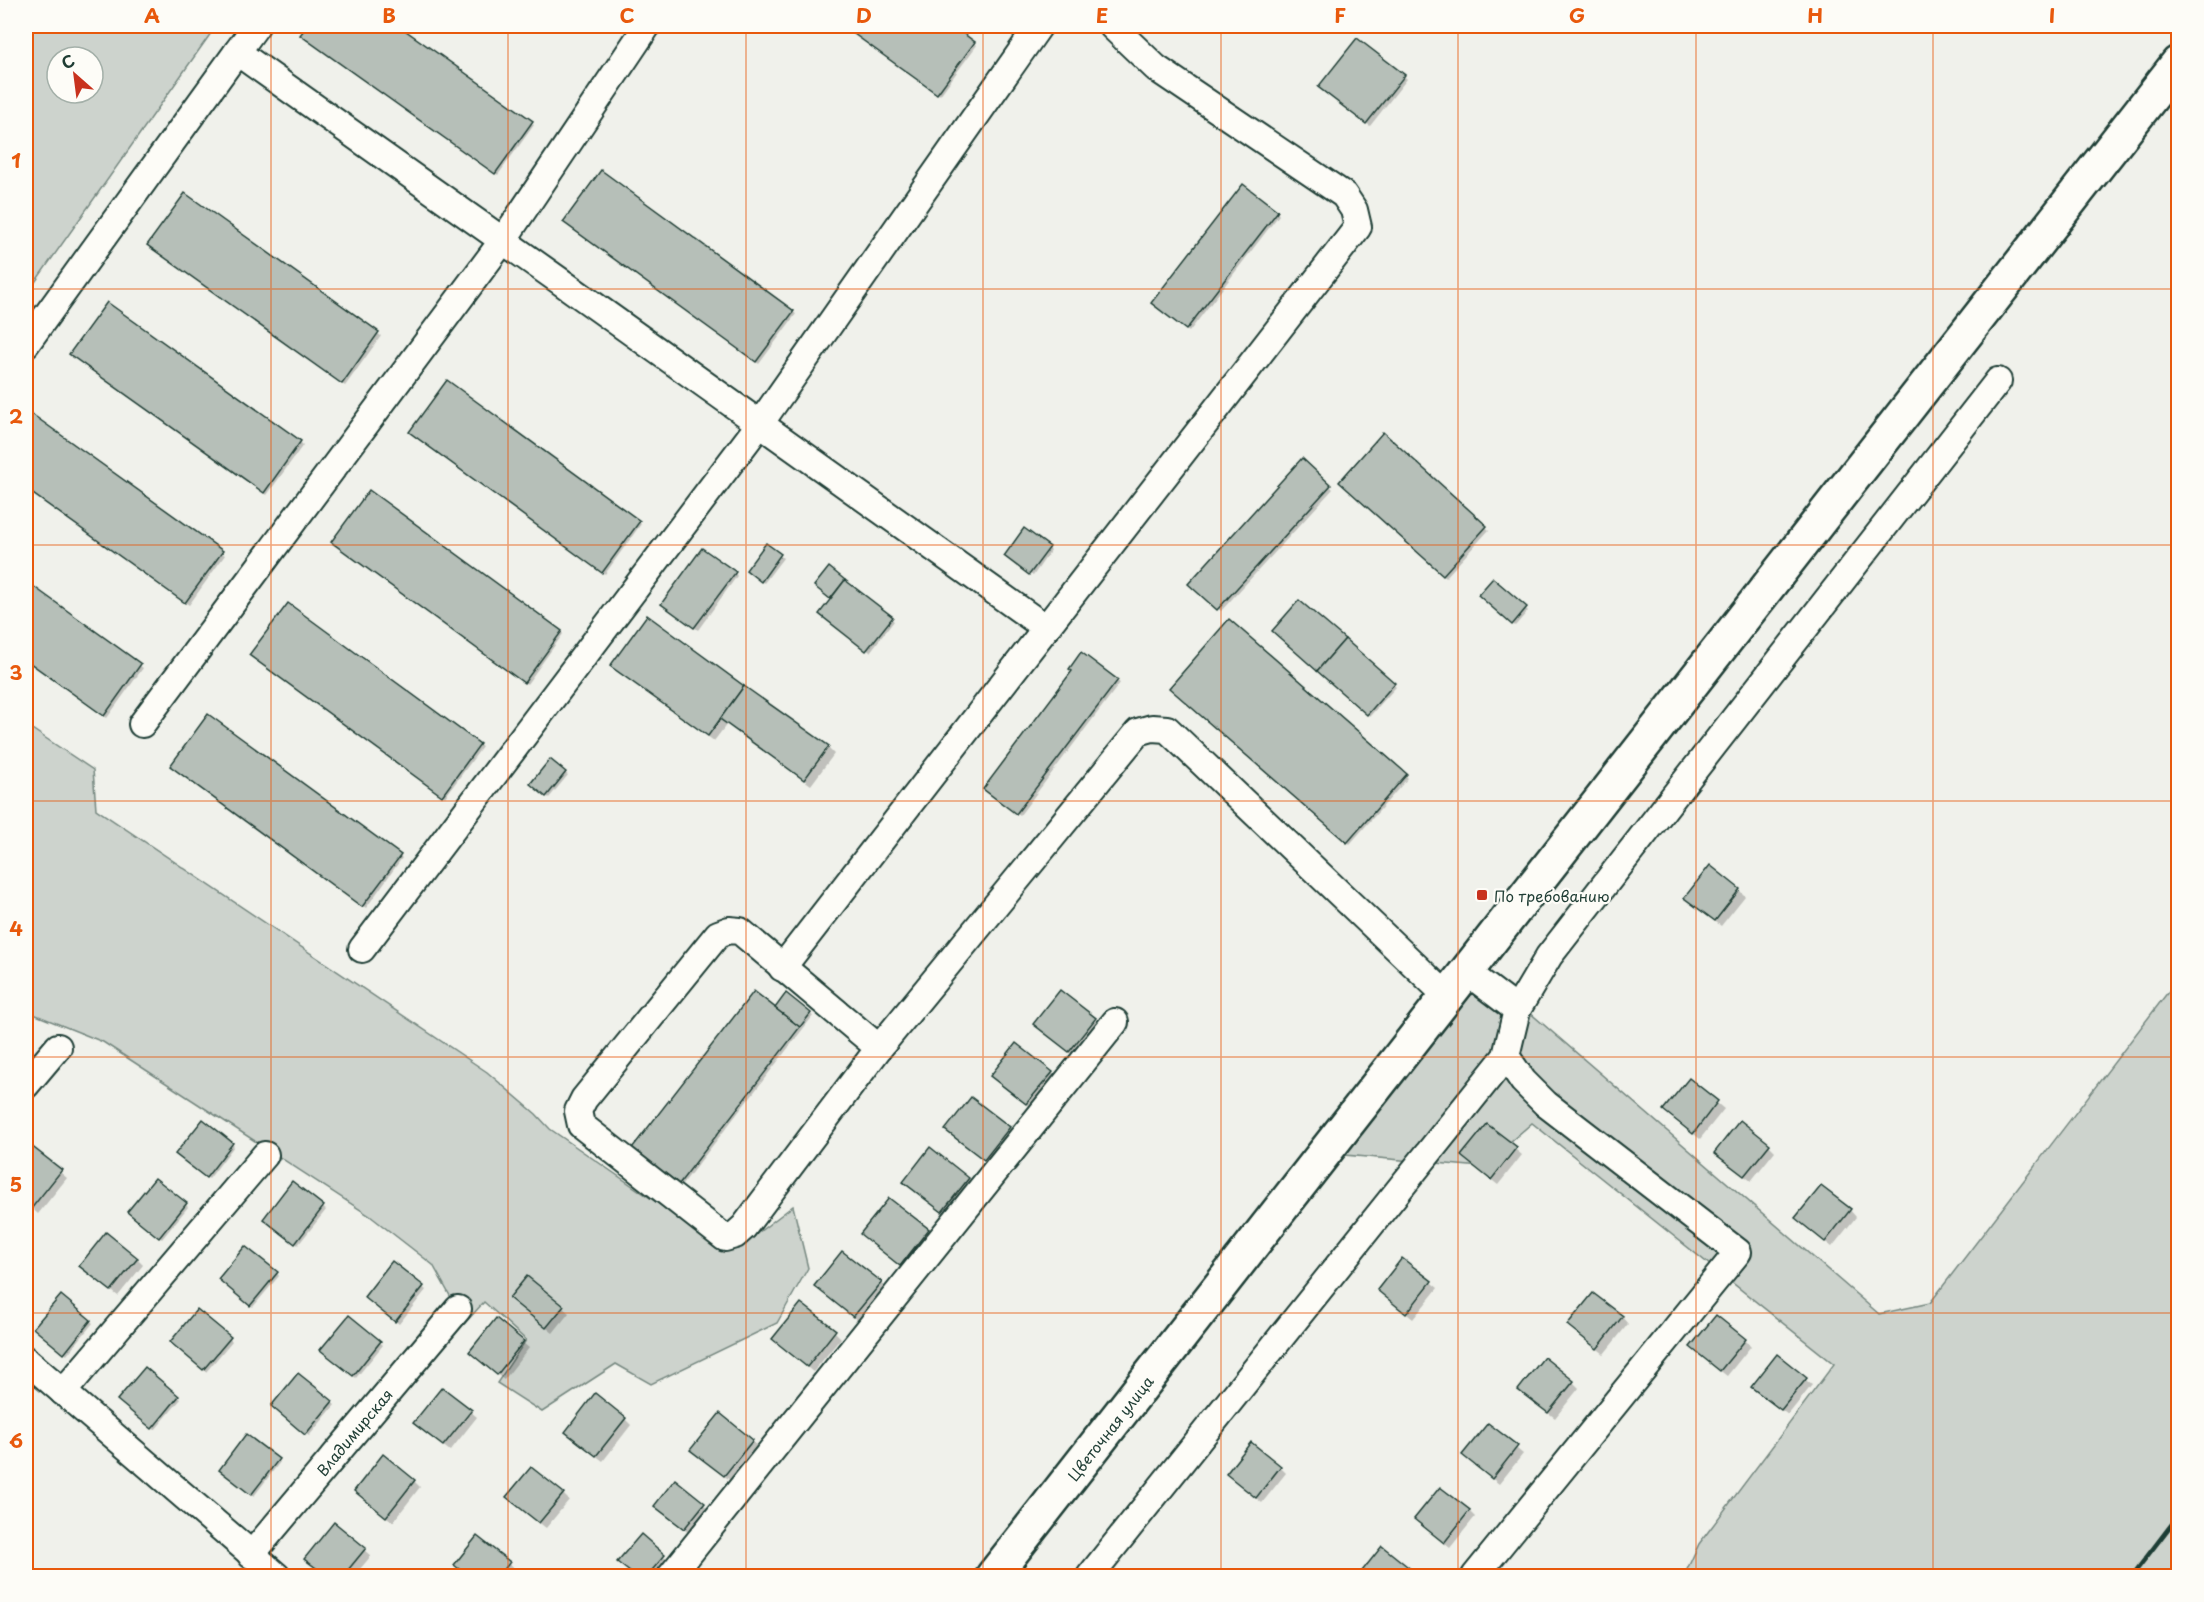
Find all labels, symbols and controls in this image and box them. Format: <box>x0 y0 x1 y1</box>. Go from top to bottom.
text: A <box>144 0 160 30</box>
text: B <box>382 0 396 30</box>
text: C <box>619 0 635 30</box>
text: D <box>856 0 872 30</box>
text: E <box>1096 0 1108 30</box>
text: F <box>1334 0 1346 30</box>
text: G <box>1569 0 1585 30</box>
text: H <box>1807 0 1823 30</box>
text: I <box>2049 0 2055 30</box>
north arrow <box>45 45 105 105</box>
text: С <box>57 47 78 74</box>
text: 1 <box>11 145 21 175</box>
text: 2 <box>9 401 23 431</box>
text: 3 <box>9 657 23 687</box>
place label: По требованию <box>1494 884 1609 907</box>
marker: По требованию <box>1475 888 1489 902</box>
text: 4 <box>9 913 23 943</box>
text: 5 <box>10 1169 22 1199</box>
street label: Цветочная улица <box>1061 1370 1159 1486</box>
street label: Владимирская <box>311 1383 397 1481</box>
text: 6 <box>9 1425 23 1455</box>

